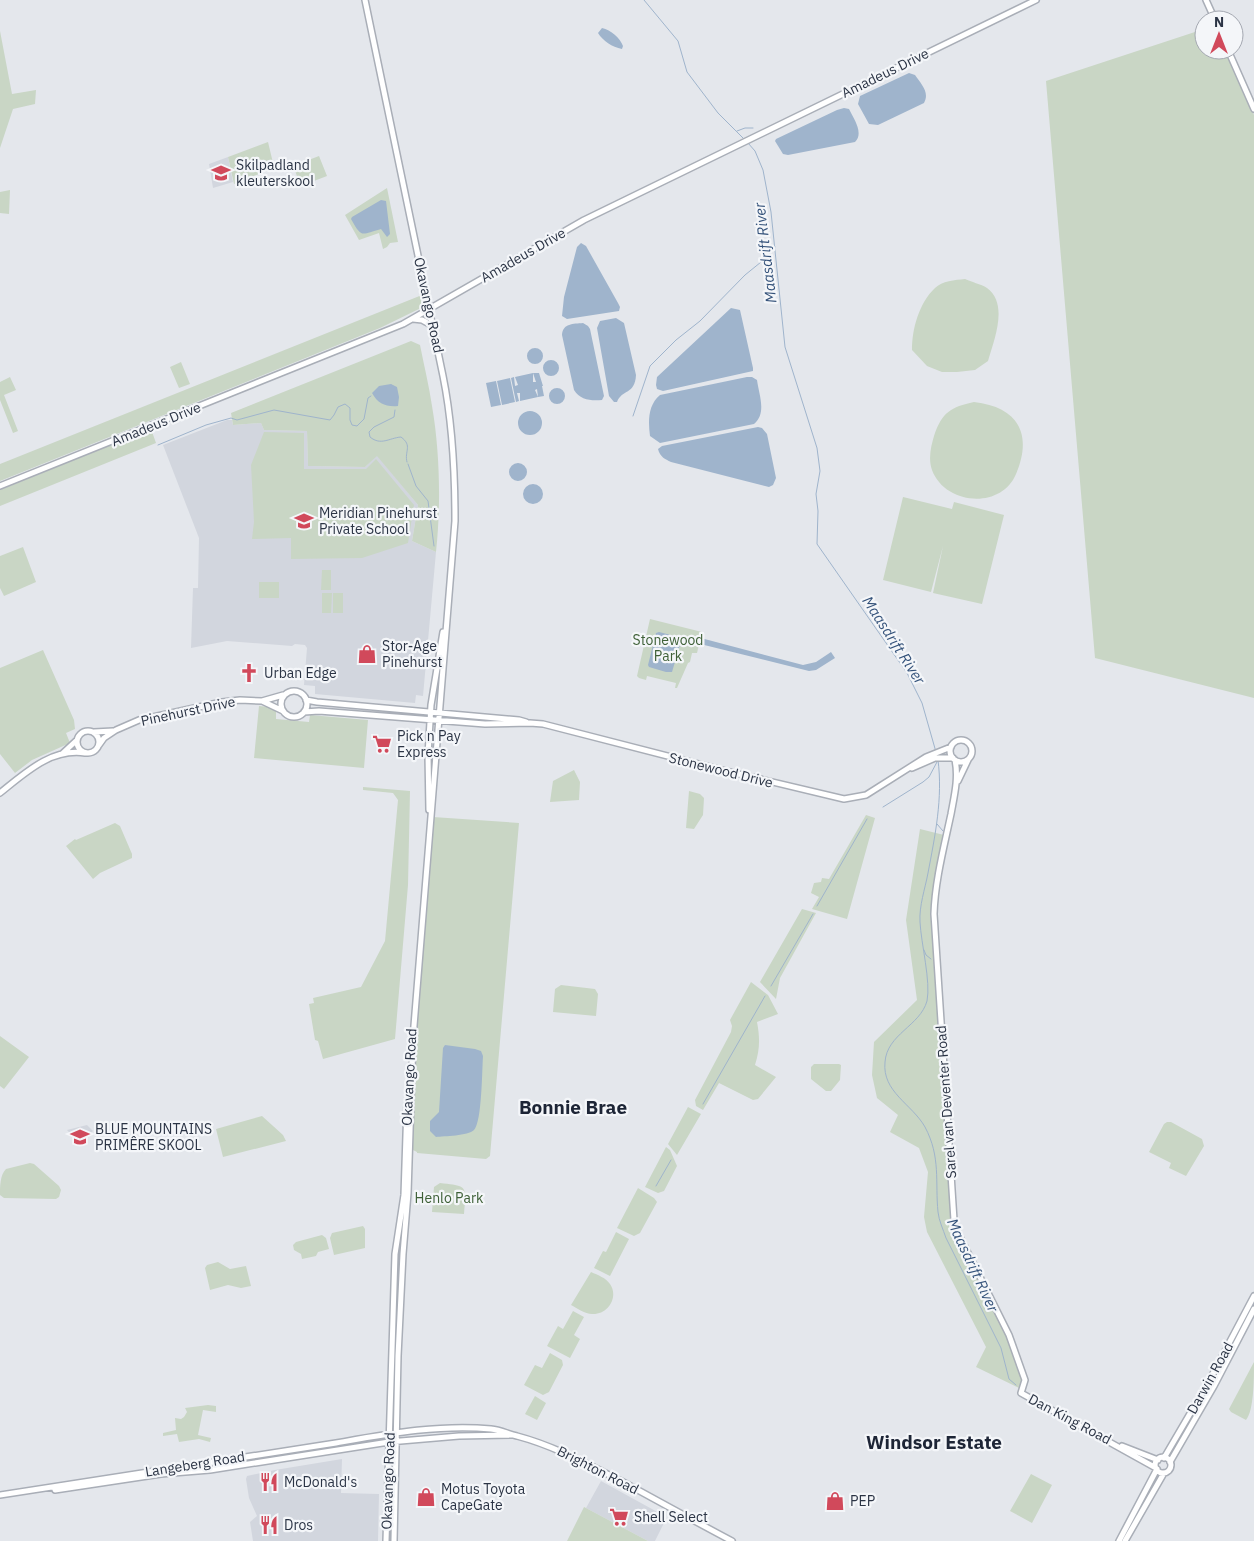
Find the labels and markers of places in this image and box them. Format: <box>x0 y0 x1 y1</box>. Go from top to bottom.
place label: Skilpadland kleuterskool <box>236 156 314 190</box>
school or university icon: Skilpadland kleuterskool <box>210 162 232 184</box>
place label: Meridian Pinehurst Private School <box>319 504 437 538</box>
school or university icon: Meridian Pinehurst Private School <box>293 510 315 532</box>
place label: Stor-Age Pinehurst <box>382 637 442 671</box>
shop icon: Stor-Age Pinehurst <box>356 643 378 665</box>
church icon: Urban Edge <box>238 662 260 684</box>
place label: Urban Edge <box>264 664 337 682</box>
place label: Pick n Pay Express <box>397 727 461 761</box>
supermarket icon: Pick n Pay Express <box>371 733 393 755</box>
place label: BLUE MOUNTAINS PRIMÊRE SKOOL <box>95 1120 212 1154</box>
school or university icon: BLUE MOUNTAINS PRIMÊRE SKOOL <box>69 1126 91 1148</box>
restaurant icon: McDonald's <box>258 1471 280 1493</box>
place label: McDonald's <box>284 1473 357 1491</box>
place label: Motus Toyota CapeGate <box>441 1480 526 1514</box>
shop icon: Motus Toyota CapeGate <box>415 1486 437 1508</box>
shop icon: PEP <box>824 1490 846 1512</box>
place label: PEP <box>850 1492 875 1510</box>
supermarket icon: Shell Select <box>608 1506 630 1528</box>
place label: Shell Select <box>634 1508 708 1526</box>
restaurant icon: Dros <box>258 1514 280 1536</box>
place label: Dros <box>284 1516 313 1534</box>

